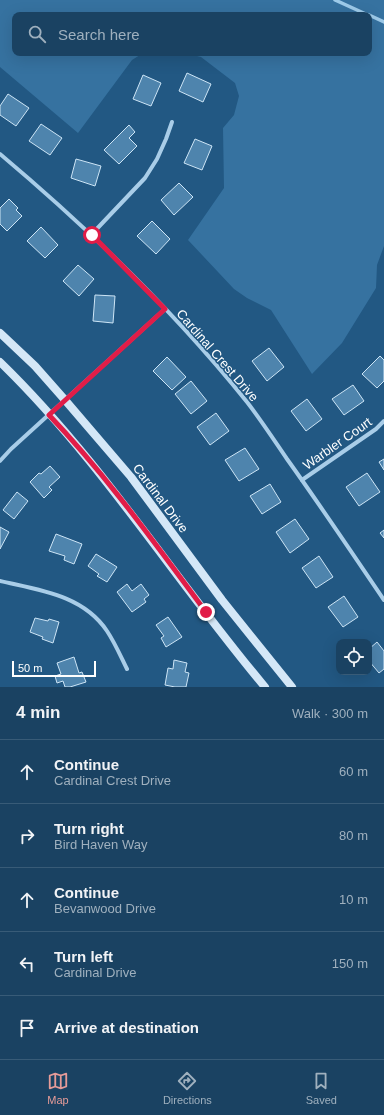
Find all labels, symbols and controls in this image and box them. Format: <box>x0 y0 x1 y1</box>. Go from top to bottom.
search box <box>12 12 372 56</box>
icon: search <box>26 23 48 45</box>
text: Search here <box>58 26 140 43</box>
route start <box>83 226 101 244</box>
street label: Cardinal Crest Drive <box>174 306 262 404</box>
street label: Warbler Court <box>300 414 375 473</box>
street label: Cardinal Drive <box>130 461 191 536</box>
route end <box>197 603 215 621</box>
map controls <box>336 639 372 675</box>
button: locate <box>336 639 372 675</box>
scale bar <box>12 659 96 678</box>
text: 50 m <box>18 662 42 674</box>
text: 4 min <box>16 703 60 722</box>
text: Walk · 300 m <box>292 706 368 721</box>
text: Continue <box>54 756 119 773</box>
icon: ahead <box>16 761 38 783</box>
text: 60 m <box>339 764 368 779</box>
text: Cardinal Crest Drive <box>54 773 171 788</box>
text: Turn right <box>54 820 124 837</box>
icon: right <box>16 825 38 847</box>
text: 80 m <box>339 828 368 843</box>
text: Bird Haven Way <box>54 837 147 852</box>
text: Continue <box>54 884 119 901</box>
icon: ahead <box>16 889 38 911</box>
text: 10 m <box>339 892 368 907</box>
text: Bevanwood Drive <box>54 901 156 916</box>
text: Turn left <box>54 948 113 965</box>
icon: left <box>16 953 38 975</box>
text: 150 m <box>332 956 368 971</box>
text: Cardinal Drive <box>54 965 136 980</box>
icon: arrive <box>16 1017 38 1039</box>
text: Arrive at destination <box>54 1019 199 1036</box>
tab: Map <box>47 1070 69 1106</box>
tab: Directions <box>163 1070 212 1106</box>
tab: Saved <box>306 1070 337 1106</box>

